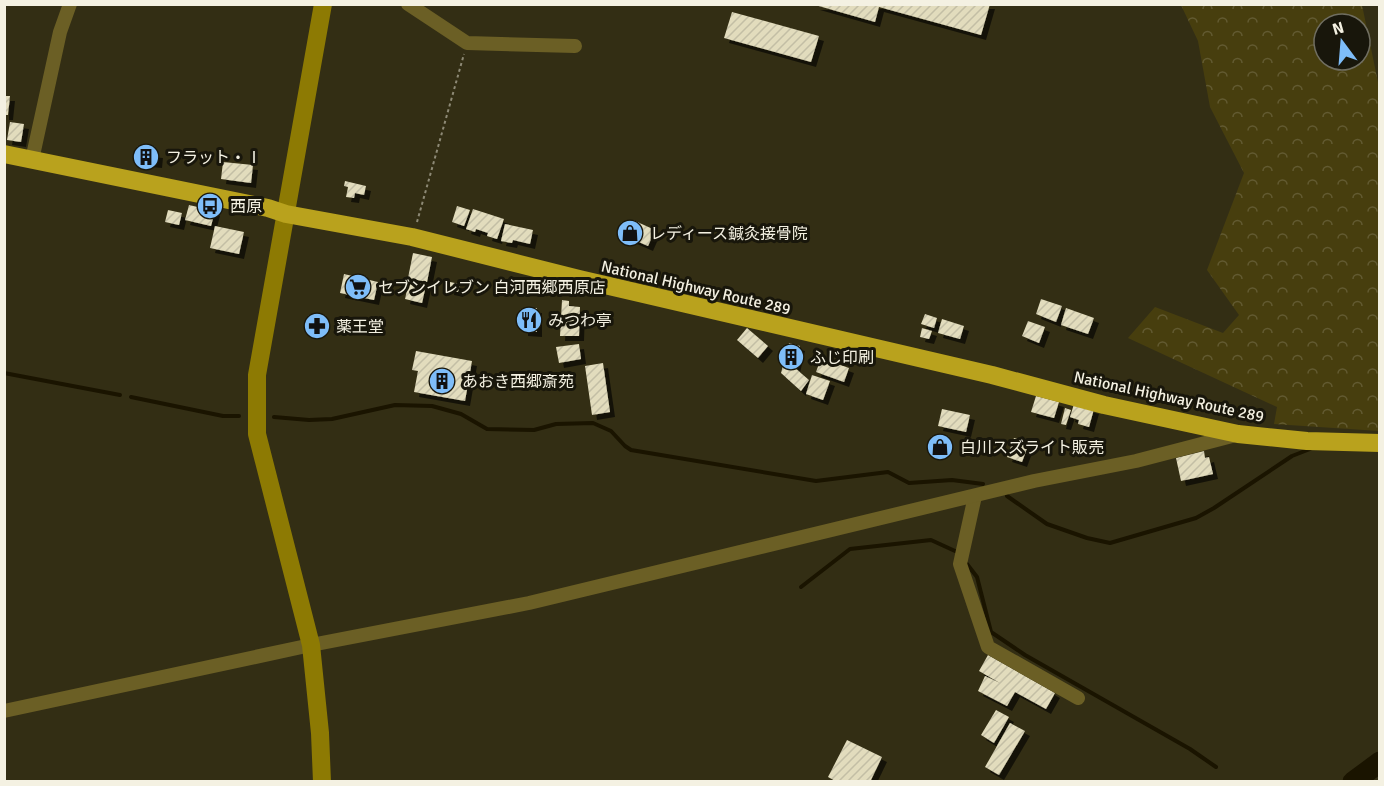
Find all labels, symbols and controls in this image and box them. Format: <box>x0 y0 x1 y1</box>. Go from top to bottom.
north arrow <box>1312 12 1372 72</box>
text: N <box>1330 17 1346 40</box>
building icon: フラット・Ⅰ <box>131 142 161 172</box>
place label: フラット・Ⅰ <box>166 148 262 168</box>
bus stop icon: 西原 <box>195 191 225 221</box>
place label: 西原 <box>230 197 262 217</box>
shop icon: レディース鍼灸接骨院 <box>615 218 645 248</box>
place label: レディース鍼灸接骨院 <box>650 224 808 244</box>
street label: National Highway Route 289 <box>599 256 793 320</box>
supermarket icon: セブンイレブン 白河西郷西原店 <box>343 272 373 302</box>
place label: セブンイレブン 白河西郷西原店 <box>378 278 606 298</box>
restaurant icon: みつわ亭 <box>514 305 544 335</box>
pharmacy icon: 薬王堂 <box>302 311 332 341</box>
place label: みつわ亭 <box>548 311 612 331</box>
place label: 薬王堂 <box>336 317 384 337</box>
building icon: ふじ印刷 <box>776 342 806 372</box>
place label: ふじ印刷 <box>810 348 874 368</box>
building icon: あおき西郷斎苑 <box>427 366 457 396</box>
street label: National Highway Route 289 <box>1072 367 1266 427</box>
place label: あおき西郷斎苑 <box>462 372 574 392</box>
shop icon: 白川スズライト販売 <box>925 432 955 462</box>
place label: 白川スズライト販売 <box>960 438 1104 458</box>

